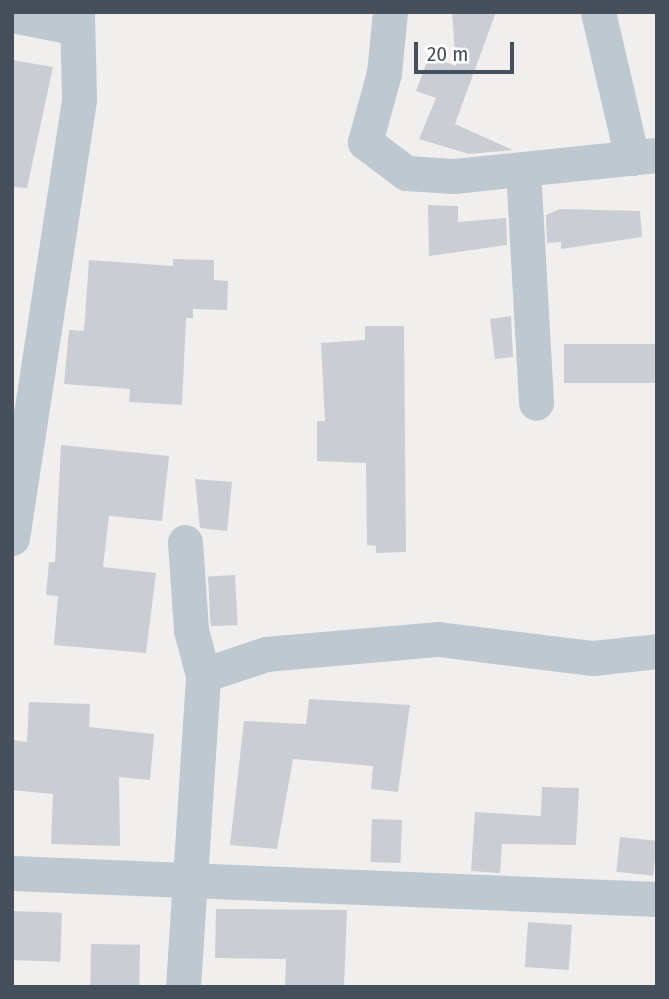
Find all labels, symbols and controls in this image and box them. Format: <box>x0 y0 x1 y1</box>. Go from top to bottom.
scale bar <box>417 28 517 72</box>
text: 20 m <box>427 41 468 67</box>

